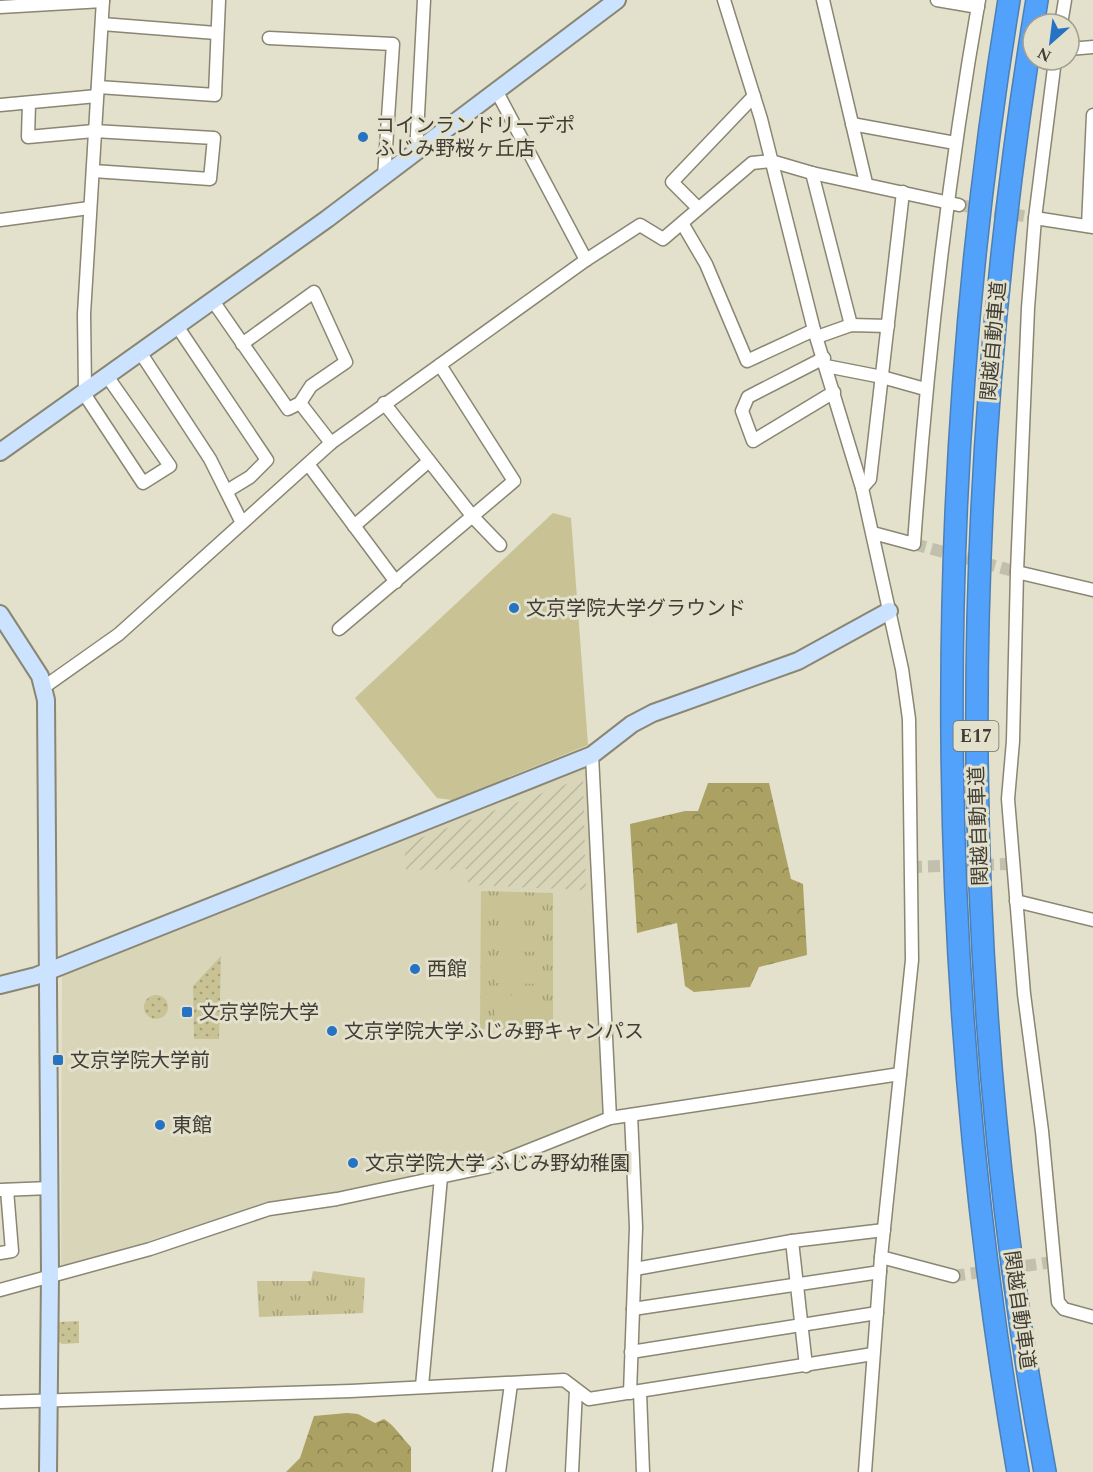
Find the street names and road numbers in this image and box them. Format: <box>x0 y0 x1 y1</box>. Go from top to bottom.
street label: 関越自動車道 <box>974 280 1014 402</box>
road number: E17 <box>954 721 998 751</box>
street label: 関越自動車道 <box>962 765 996 886</box>
street label: 関越自動車道 <box>996 1249 1042 1372</box>

